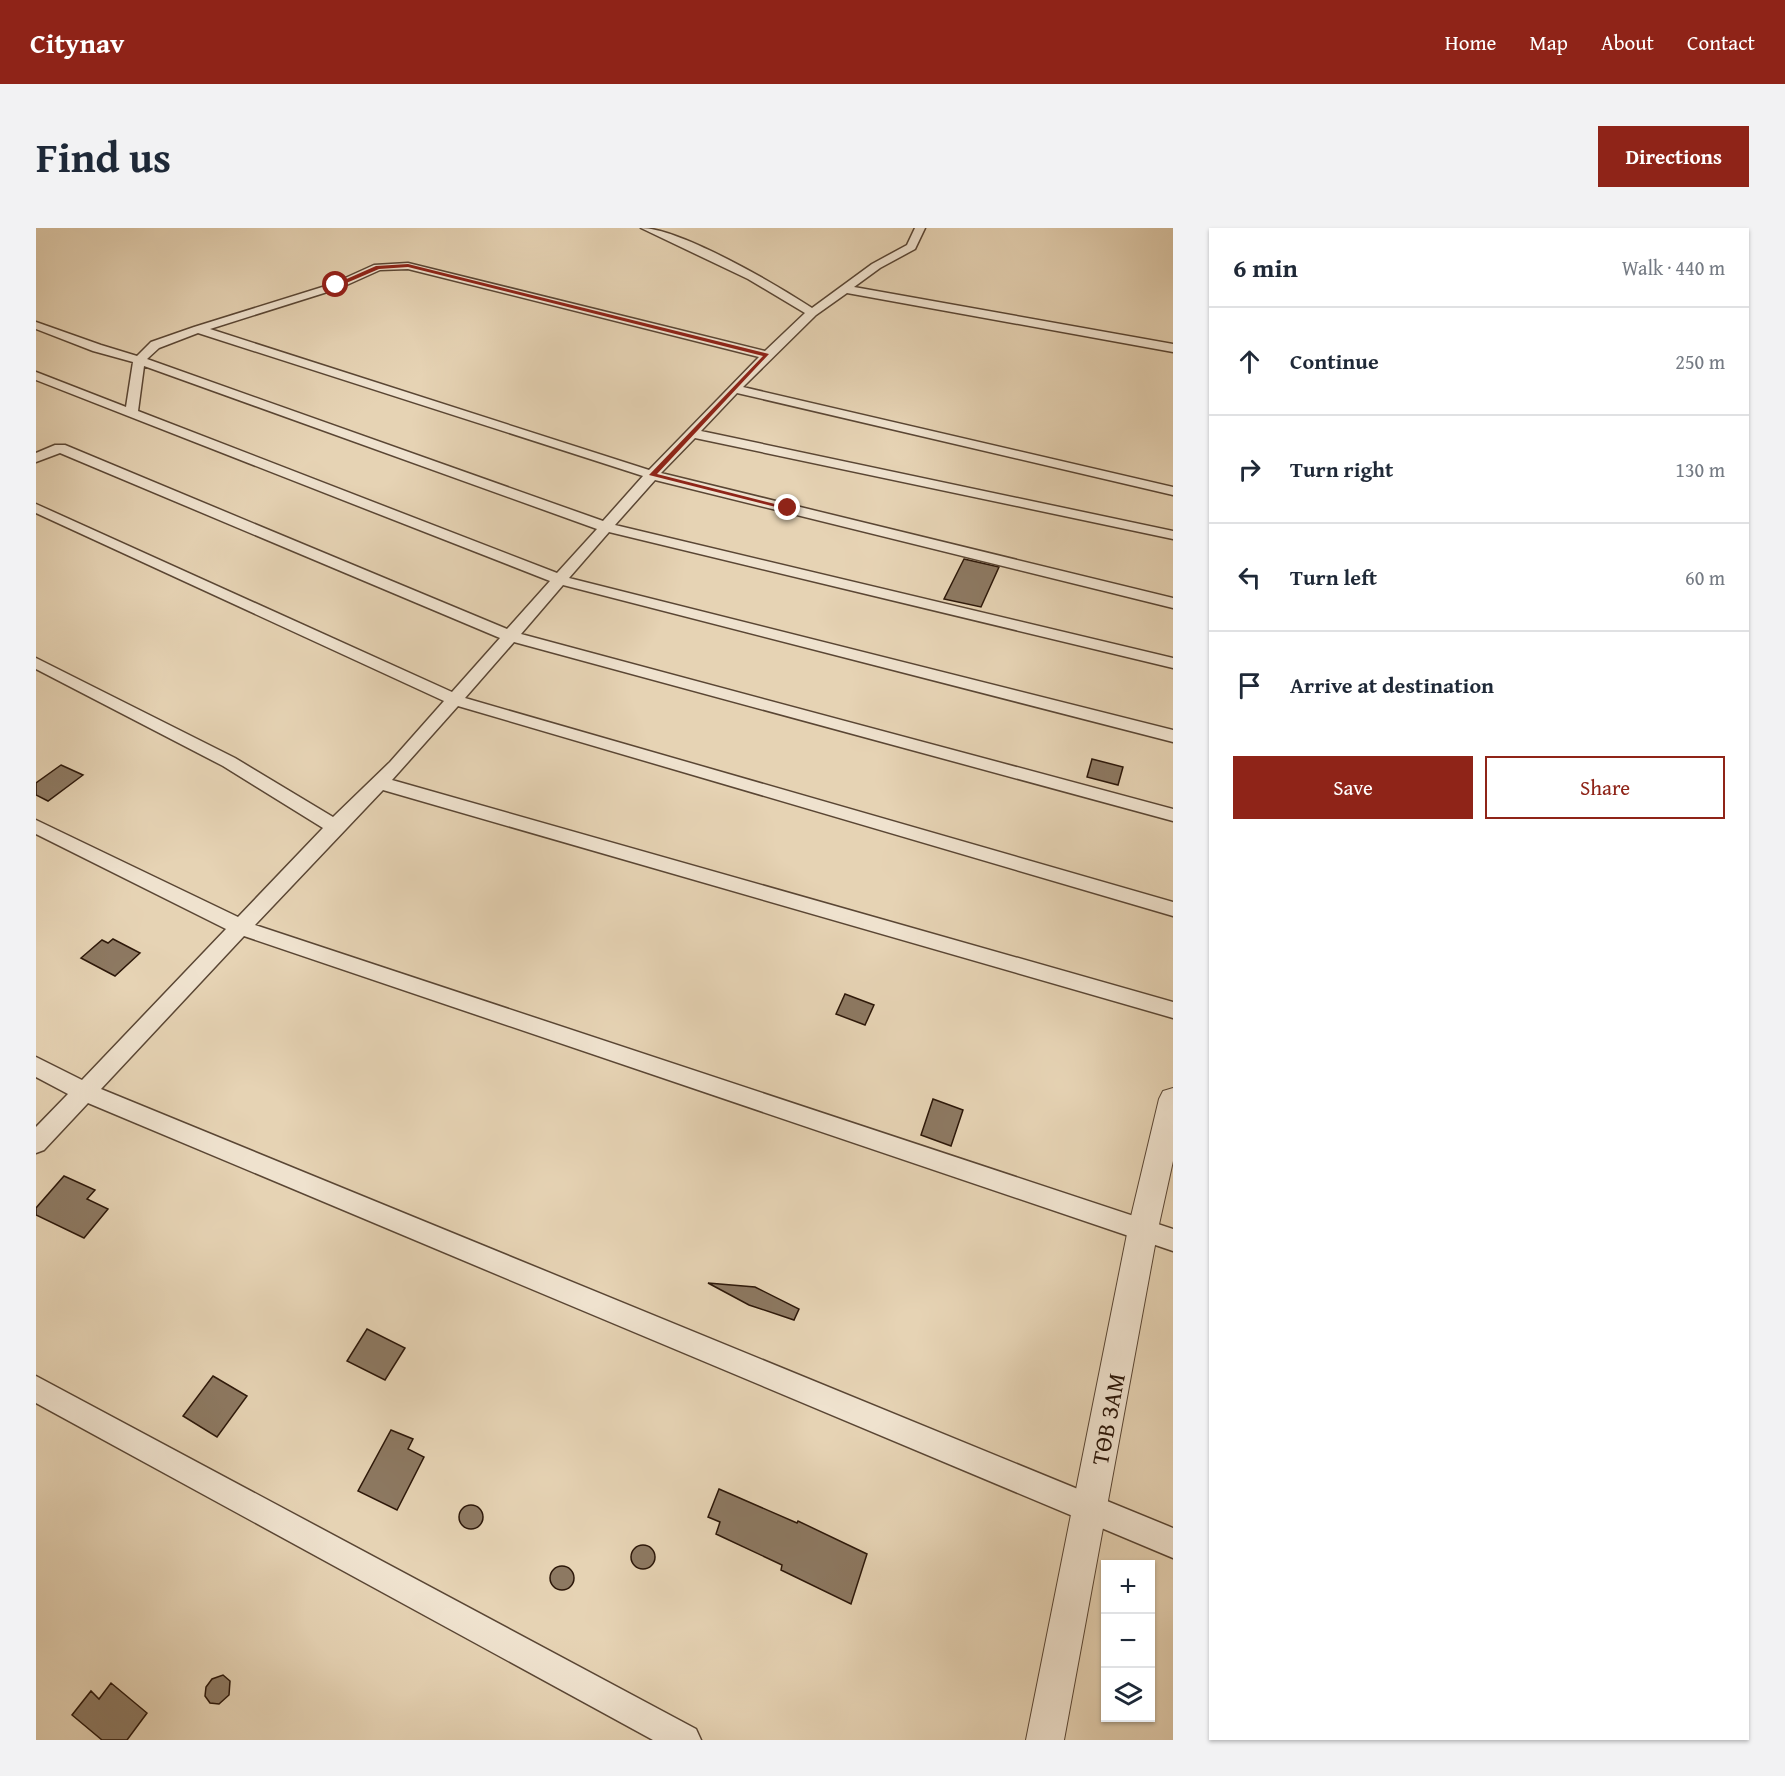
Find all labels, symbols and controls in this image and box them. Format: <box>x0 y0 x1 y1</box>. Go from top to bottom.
text: Citynav <box>30 22 124 63</box>
text: Home <box>1445 27 1496 58</box>
text: Map <box>1529 27 1568 58</box>
text: About <box>1601 27 1654 58</box>
text: Contact <box>1687 27 1755 58</box>
text: Find us <box>36 126 171 187</box>
button: Directions <box>1598 126 1749 187</box>
text: 6 min <box>1233 248 1298 287</box>
text: Walk · 440 m <box>1622 253 1725 282</box>
route start <box>322 271 348 297</box>
icon: ahead <box>1233 345 1266 378</box>
text: Continue <box>1290 345 1379 377</box>
text: 250 m <box>1675 347 1725 376</box>
icon: right <box>1233 453 1266 486</box>
text: Turn right <box>1290 453 1393 485</box>
text: 130 m <box>1675 455 1725 484</box>
route end <box>774 494 800 520</box>
icon: left <box>1233 561 1266 594</box>
text: Turn left <box>1290 561 1377 593</box>
text: 60 m <box>1685 563 1725 592</box>
icon: arrive <box>1233 669 1266 702</box>
text: Arrive at destination <box>1290 669 1494 701</box>
button: Save <box>1233 756 1473 819</box>
button: Share <box>1485 756 1725 819</box>
street label: ТӨВ ЗАМ <box>1082 1370 1134 1468</box>
map controls <box>1101 1560 1155 1722</box>
button: + <box>1101 1560 1155 1614</box>
button: − <box>1101 1614 1155 1668</box>
button: layers <box>1101 1668 1155 1722</box>

